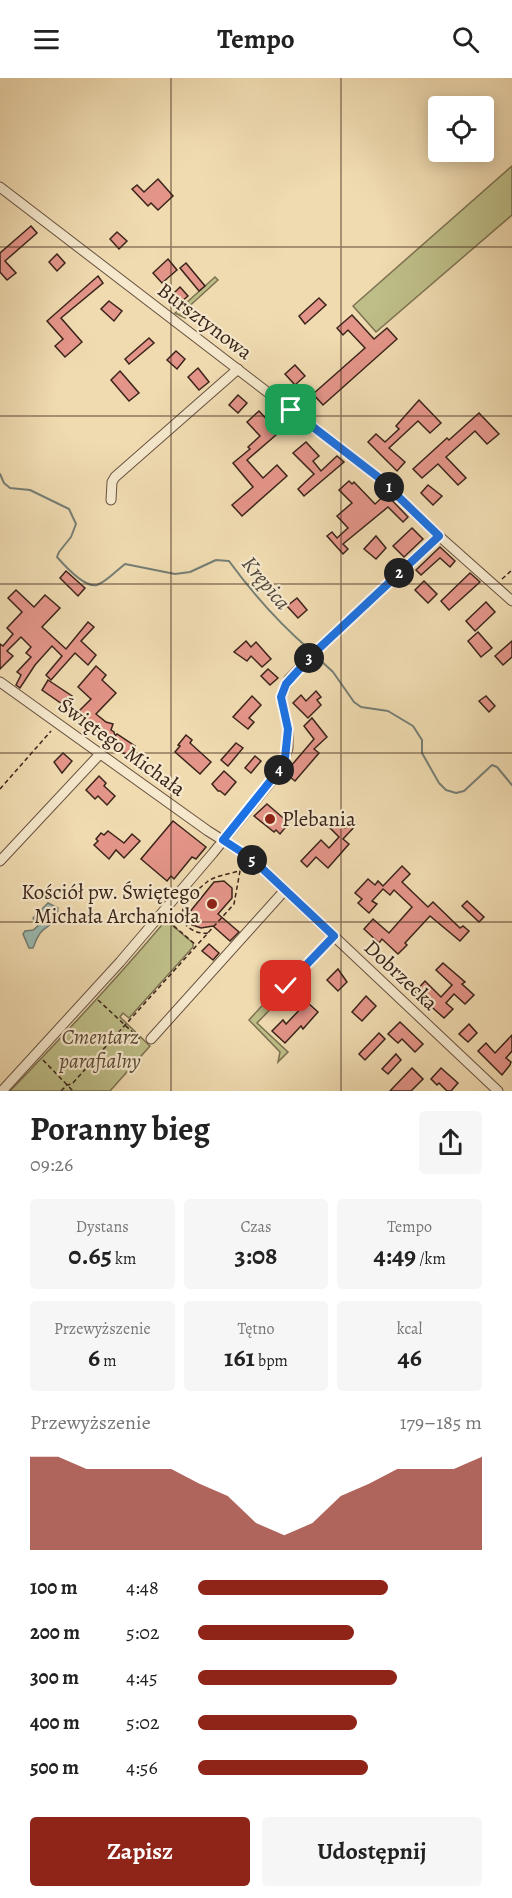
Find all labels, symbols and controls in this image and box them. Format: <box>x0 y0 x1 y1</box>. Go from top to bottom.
text: Tempo <box>217 21 295 57</box>
icon: menu <box>30 23 63 56</box>
icon: search <box>449 23 482 56</box>
map controls <box>428 96 494 162</box>
button: locate <box>428 96 494 162</box>
street label: Bursztynowa <box>152 276 258 366</box>
pin <box>265 384 316 435</box>
icon: arrive <box>274 393 307 426</box>
pin: 1 <box>374 472 404 502</box>
text: 1 <box>386 476 392 498</box>
water label: Krępica <box>235 550 297 616</box>
pin: 2 <box>384 558 414 588</box>
text: 2 <box>395 562 403 584</box>
pin: 3 <box>294 643 324 673</box>
text: 3 <box>306 647 312 669</box>
street label: Świętego Michała <box>53 691 191 803</box>
pin: 4 <box>264 755 294 785</box>
text: 4 <box>275 759 283 781</box>
place label: Plebania <box>282 805 356 833</box>
marker: Plebania <box>263 812 277 826</box>
pin: 5 <box>237 845 267 875</box>
text: 5 <box>249 849 255 871</box>
place label: Kościół pw. Świętego Michała Archanioła <box>21 878 200 930</box>
marker: Kościół pw. Świętego Michała Archanioła <box>205 897 219 911</box>
street label: Dobrzecka <box>358 933 444 1017</box>
pin <box>260 960 311 1011</box>
icon: check <box>269 969 302 1002</box>
park label: Cmentarz parafialny <box>58 1023 141 1075</box>
text: Poranny bieg <box>30 1106 210 1151</box>
button: share <box>419 1111 482 1174</box>
text: 09:26 <box>30 1151 73 1178</box>
text: Dystans <box>76 1216 129 1238</box>
text: Czas <box>241 1216 271 1238</box>
text: Tempo <box>387 1216 432 1238</box>
text: 0.65 <box>68 1238 112 1273</box>
text: 3:08 <box>235 1238 277 1273</box>
text: 4:49 <box>373 1238 416 1273</box>
text: km <box>112 1248 136 1270</box>
text: /km <box>416 1248 446 1270</box>
text: Przewyższenie <box>54 1318 151 1340</box>
text: Tętno <box>238 1318 274 1340</box>
text: kcal <box>397 1318 422 1340</box>
text: 6 <box>88 1340 100 1375</box>
text: 161 <box>224 1340 255 1375</box>
text: 46 <box>397 1340 422 1375</box>
text: m <box>100 1350 117 1372</box>
text: bpm <box>255 1350 288 1372</box>
text: Przewyższenie <box>30 1409 151 1436</box>
text: 179–185 m <box>400 1409 482 1436</box>
text: 100 m <box>30 1574 78 1601</box>
text: 4:48 <box>126 1574 159 1601</box>
text: 200 m <box>30 1619 80 1646</box>
text: 5:02 <box>126 1619 160 1646</box>
text: 300 m <box>30 1664 79 1691</box>
text: 4:45 <box>126 1664 157 1691</box>
text: 400 m <box>30 1709 80 1736</box>
text: 5:02 <box>126 1709 160 1736</box>
text: 500 m <box>30 1754 79 1781</box>
text: 4:56 <box>126 1754 158 1781</box>
button: Zapisz <box>30 1817 250 1886</box>
button: Udostępnij <box>262 1817 482 1886</box>

